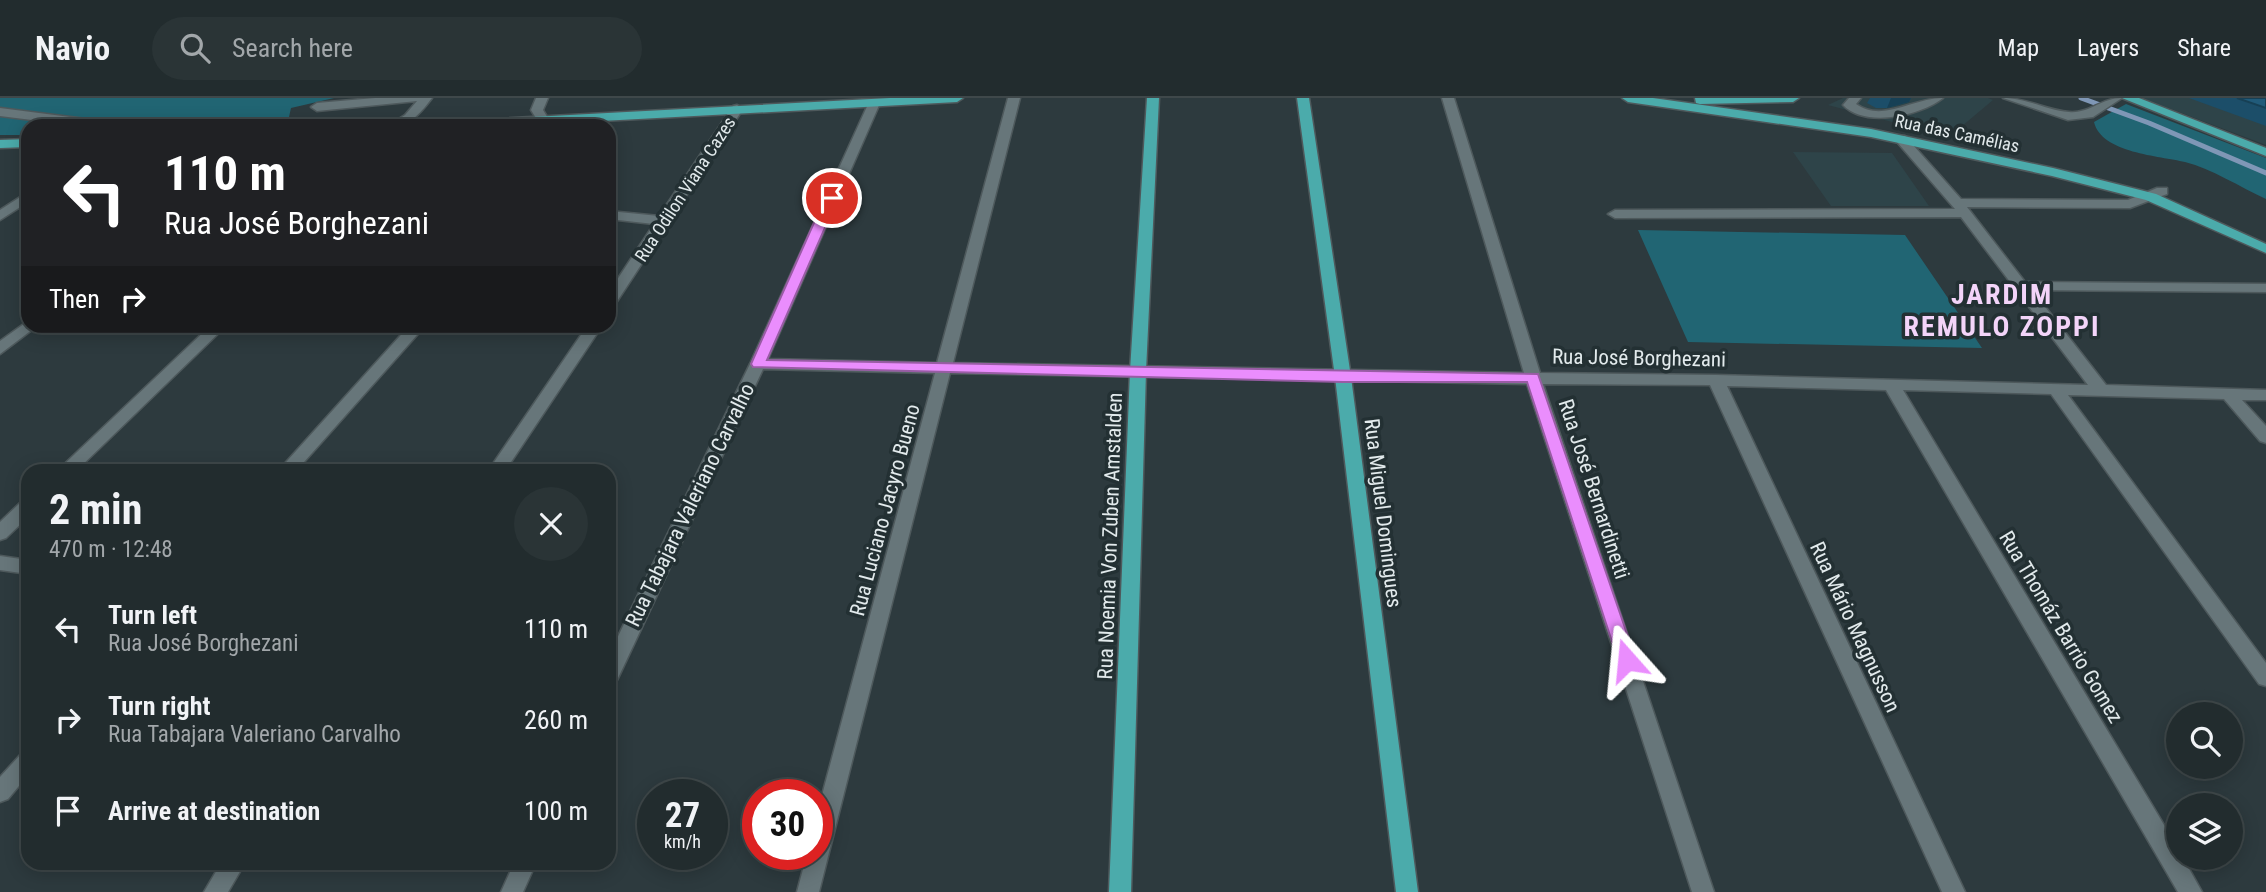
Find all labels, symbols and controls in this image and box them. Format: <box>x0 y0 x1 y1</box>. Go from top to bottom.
search box <box>152 17 642 80</box>
text: Navio <box>35 29 110 68</box>
icon: search <box>176 29 214 67</box>
text: Search here <box>232 33 353 63</box>
text: Map <box>1998 34 2039 62</box>
text: Layers <box>2077 34 2139 62</box>
text: Share <box>2177 34 2231 62</box>
street label: Rua das Camélias <box>1893 110 2021 156</box>
street label: Rua Odilon Viana Cazes <box>630 113 740 265</box>
text: 110 m <box>164 145 286 202</box>
icon: left <box>49 147 140 238</box>
pin <box>802 168 862 228</box>
icon: arrive <box>813 179 851 217</box>
text: Rua José Borghezani <box>164 204 429 242</box>
district label: JARDIM REMULO ZOPPI <box>1903 278 2101 343</box>
icon: right <box>114 280 152 318</box>
text: Then <box>49 284 100 314</box>
street label: Rua José Borghezani <box>1552 344 1726 372</box>
street label: Rua Tabajara Valeriano Carvalho <box>621 380 759 630</box>
street label: Rua Noemia Von Zuben Amstalden <box>1093 392 1127 680</box>
street label: Rua José Bernardinetti <box>1554 396 1634 582</box>
street label: Rua Luciano Jacyro Bueno <box>845 401 925 619</box>
street label: Rua Miguel Domingues <box>1360 417 1406 609</box>
text: 2 min <box>49 485 142 534</box>
button: close <box>514 487 588 561</box>
street label: Rua Thomáz Barrio Gomez <box>1994 527 2128 727</box>
text: 470 m · 12:48 <box>49 536 173 563</box>
street label: Rua Mário Magnusson <box>1805 538 1905 716</box>
text: Turn left <box>108 600 197 630</box>
icon: left <box>49 610 87 648</box>
text: 110 m <box>524 614 588 644</box>
position arrow <box>1590 623 1664 697</box>
text: Rua José Borghezani <box>108 630 299 657</box>
text: Turn right <box>108 691 210 721</box>
icon: right <box>49 701 87 739</box>
map controls <box>2166 702 2243 870</box>
button: search <box>2166 702 2243 779</box>
text: 260 m <box>524 705 588 735</box>
text: Rua Tabajara Valeriano Carvalho <box>108 721 401 748</box>
speed limit sign: 30 <box>742 779 833 870</box>
icon: arrive <box>49 792 87 830</box>
button: layers <box>2166 793 2243 870</box>
text: 27 <box>665 795 700 836</box>
text: Arrive at destination <box>108 796 320 826</box>
text: 100 m <box>524 796 588 826</box>
text: km/h <box>664 831 701 852</box>

